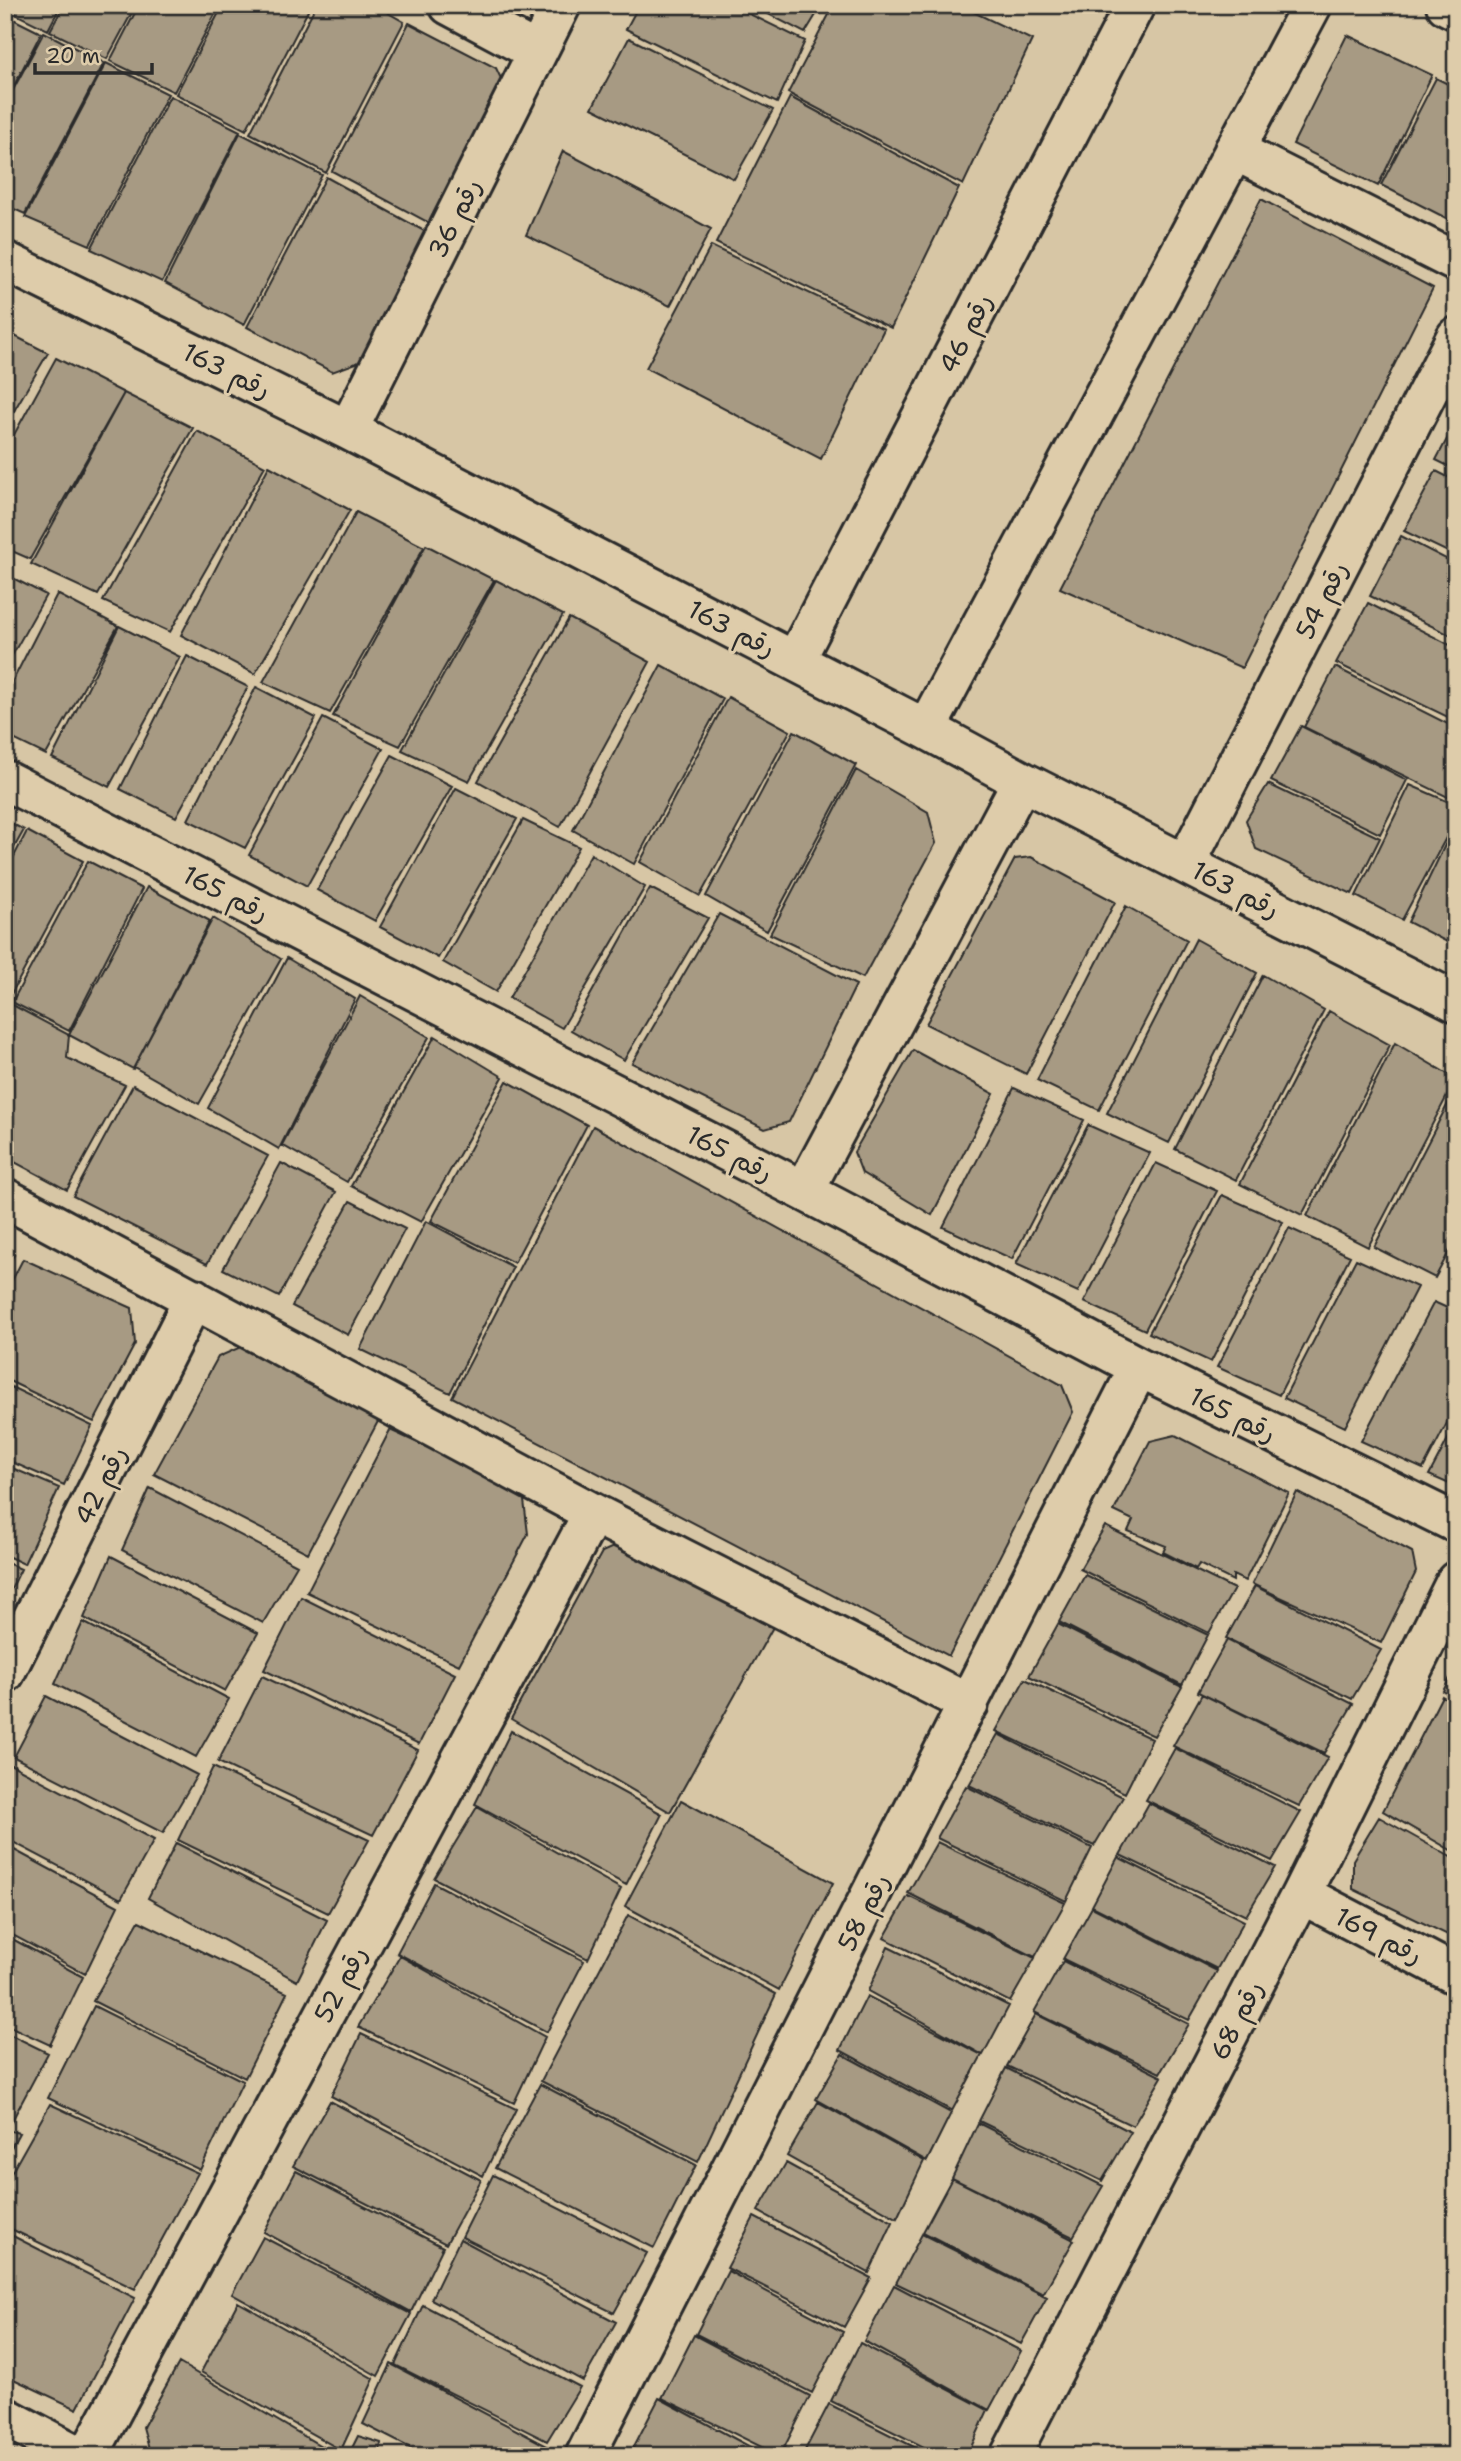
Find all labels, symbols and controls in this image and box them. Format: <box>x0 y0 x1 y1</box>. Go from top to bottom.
scale bar <box>35 32 152 76</box>
text: 20 m <box>46 42 100 70</box>
street label: رقم 36 <box>419 172 492 265</box>
street label: رقم 46 <box>930 287 1003 380</box>
street label: رقم 163 <box>176 334 277 409</box>
street label: رقم 54 <box>1287 555 1358 646</box>
street label: رقم 163 <box>681 591 782 668</box>
street label: رقم 163 <box>1185 852 1286 929</box>
street label: رقم 165 <box>176 856 275 932</box>
street label: رقم 165 <box>680 1116 779 1192</box>
street label: رقم 165 <box>1182 1378 1282 1453</box>
street label: رقم 42 <box>65 1440 137 1532</box>
street label: رقم 58 <box>829 1867 900 1958</box>
street label: رقم 169 <box>1328 1898 1429 1975</box>
street label: رقم 52 <box>305 1940 377 2030</box>
street label: رقم 68 <box>1201 1974 1274 2067</box>

